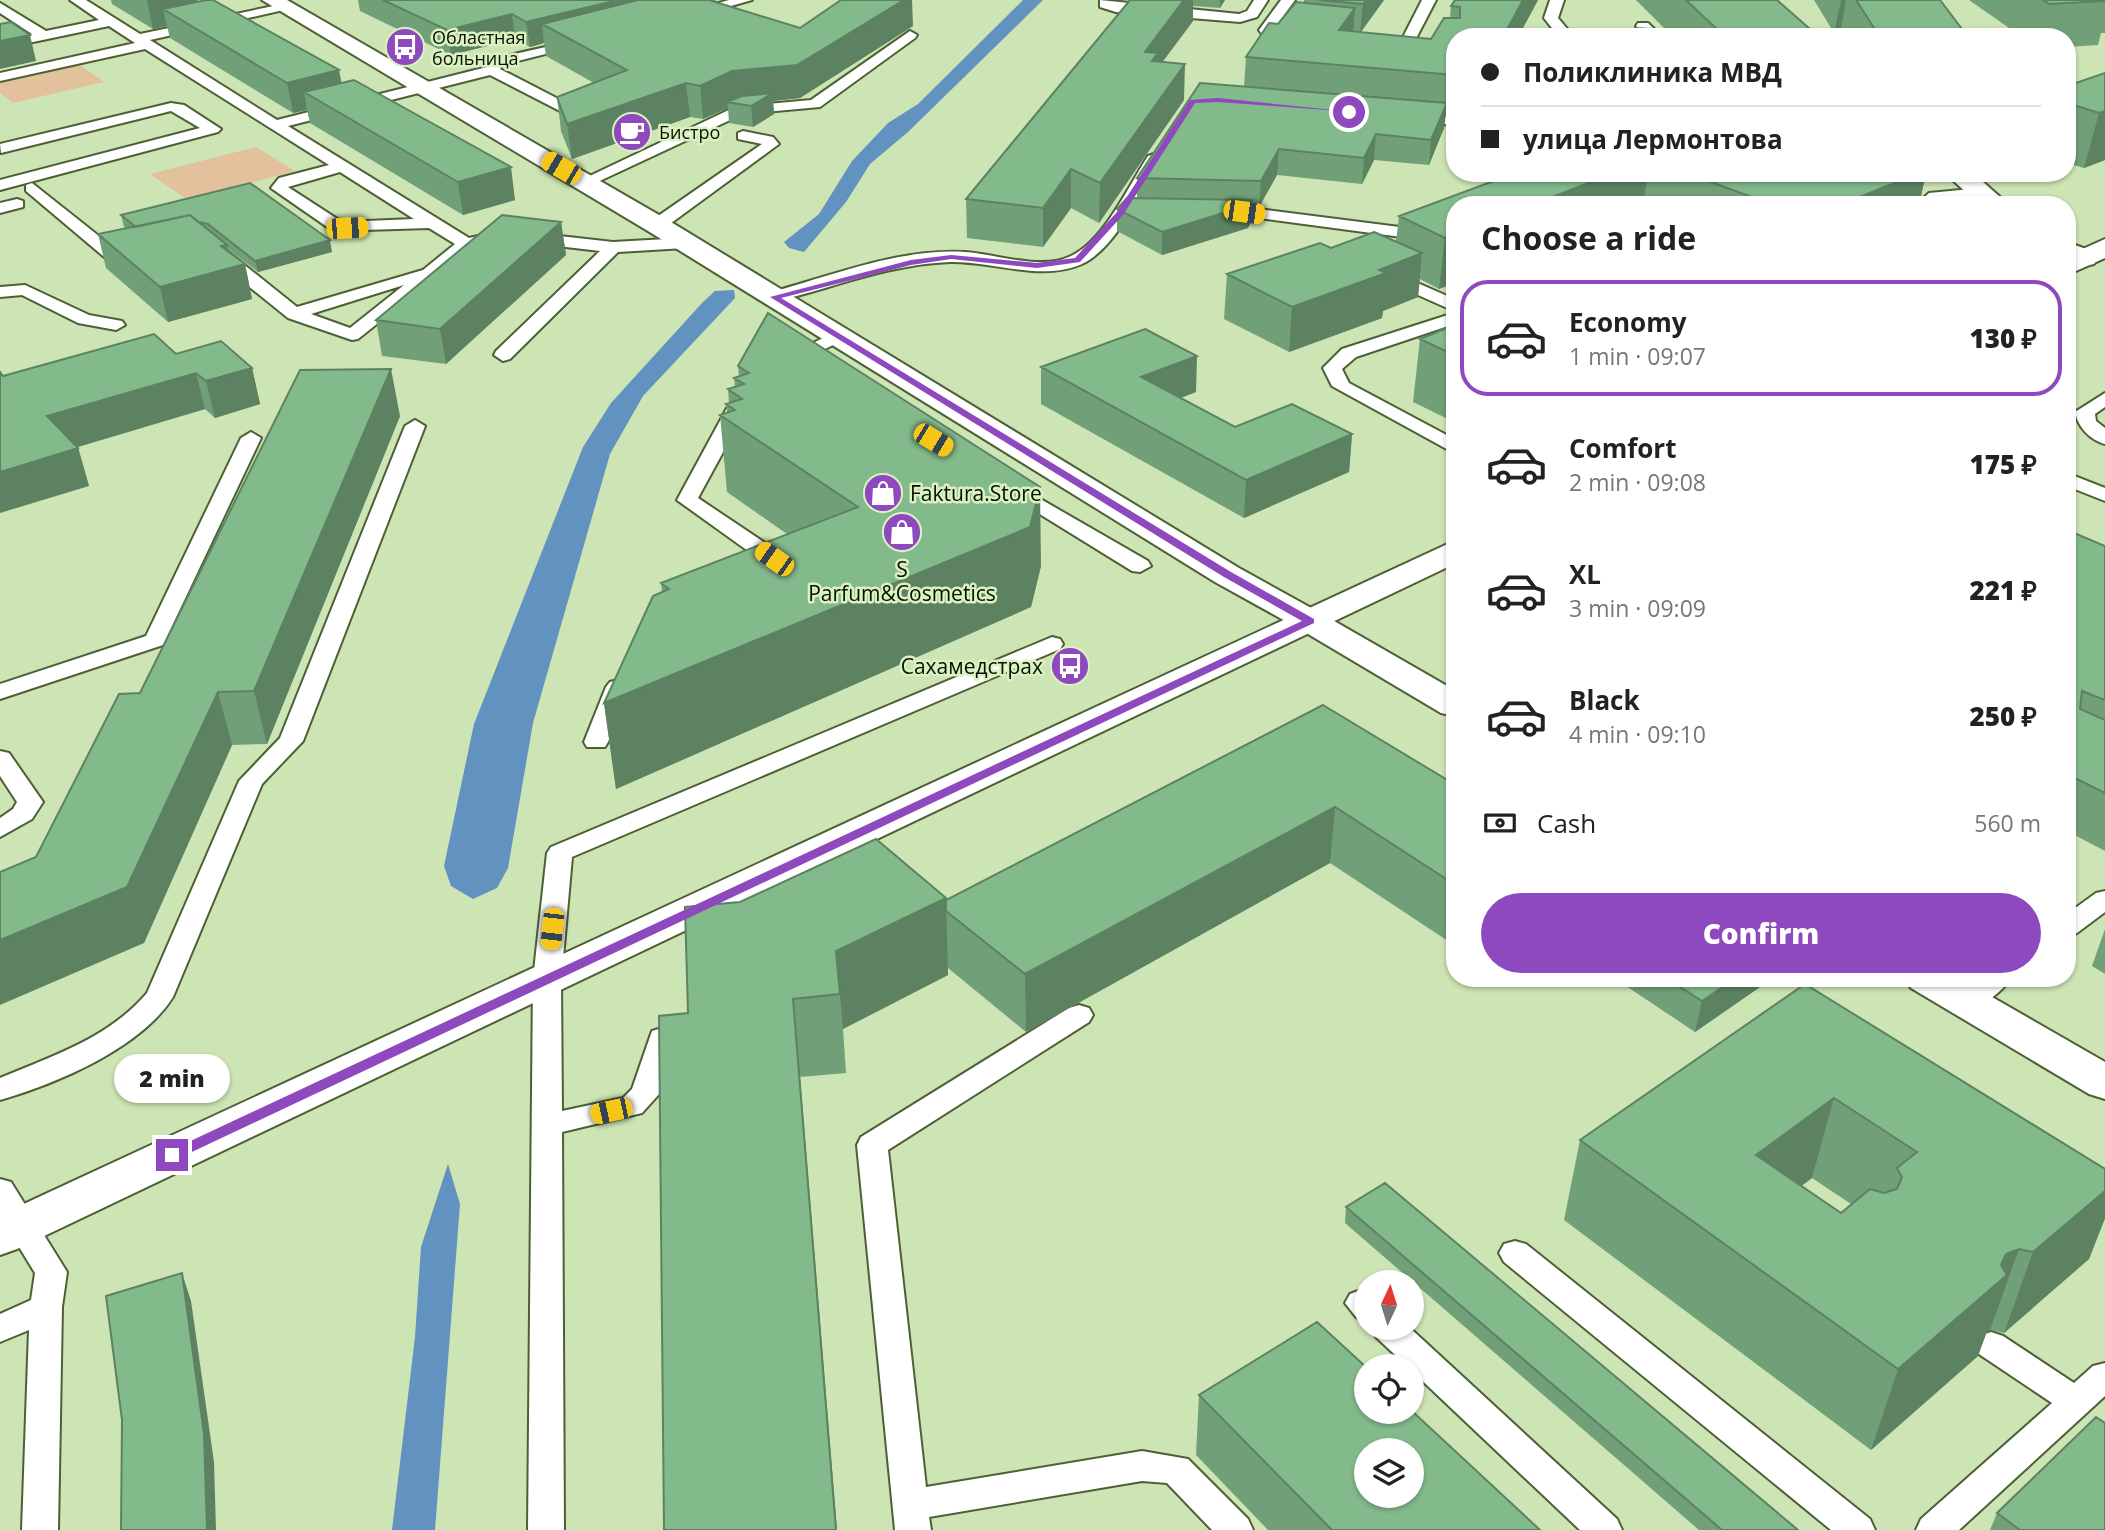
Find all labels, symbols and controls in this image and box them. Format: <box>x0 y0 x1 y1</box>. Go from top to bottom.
place label: Областная больница <box>432 25 525 70</box>
bus stop icon: Областная больница <box>384 26 426 68</box>
text: Поликлиника МВД <box>1523 54 1782 90</box>
route start <box>1333 96 1365 128</box>
cafe icon: Бистро <box>611 111 653 153</box>
place label: Бистро <box>659 120 720 144</box>
text: улица Лермонтова <box>1523 121 1783 157</box>
car <box>538 148 585 188</box>
car <box>1222 199 1267 225</box>
car <box>326 216 369 240</box>
text: Choose a ride <box>1481 216 1696 259</box>
text: Economy <box>1569 304 1687 340</box>
icon: car <box>1485 307 1548 370</box>
text: 130 ₽ <box>1969 320 2037 356</box>
text: 1 min · 09:07 <box>1569 340 1706 372</box>
car <box>910 420 957 460</box>
text: Comfort <box>1569 430 1676 466</box>
icon: car <box>1485 433 1548 496</box>
text: 175 ₽ <box>1969 446 2037 482</box>
text: 2 min · 09:08 <box>1569 466 1706 498</box>
shop icon: Faktura.Store <box>862 472 904 514</box>
place label: Faktura.Store <box>910 479 1042 507</box>
shop icon: S Parfum&Cosmetics <box>881 511 923 553</box>
car <box>751 538 798 580</box>
place label: S Parfum&Cosmetics <box>808 555 996 607</box>
text: XL <box>1569 556 1601 592</box>
icon: car <box>1485 559 1548 622</box>
text: 221 ₽ <box>1969 572 2037 608</box>
text: 3 min · 09:09 <box>1569 592 1706 624</box>
bus stop icon: Сахамедстрах <box>1049 645 1091 687</box>
place label: Сахамедстрах <box>901 652 1043 680</box>
text: Black <box>1569 682 1640 718</box>
icon: car <box>1485 685 1548 748</box>
text: 250 ₽ <box>1969 698 2037 734</box>
text: 4 min · 09:10 <box>1569 718 1706 750</box>
icon: cash <box>1481 804 1519 842</box>
text: Cash <box>1537 805 1596 841</box>
text: 560 m <box>1974 807 2041 839</box>
button: Confirm <box>1481 893 2041 973</box>
car <box>540 907 565 951</box>
callout: 2 min <box>114 1054 230 1102</box>
text: 2 min <box>139 1062 205 1094</box>
car <box>589 1096 634 1126</box>
route end <box>156 1139 188 1171</box>
north arrow <box>1354 1270 1424 1340</box>
map controls <box>1354 1270 1424 1508</box>
button: locate <box>1354 1354 1424 1424</box>
button: layers <box>1354 1438 1424 1508</box>

